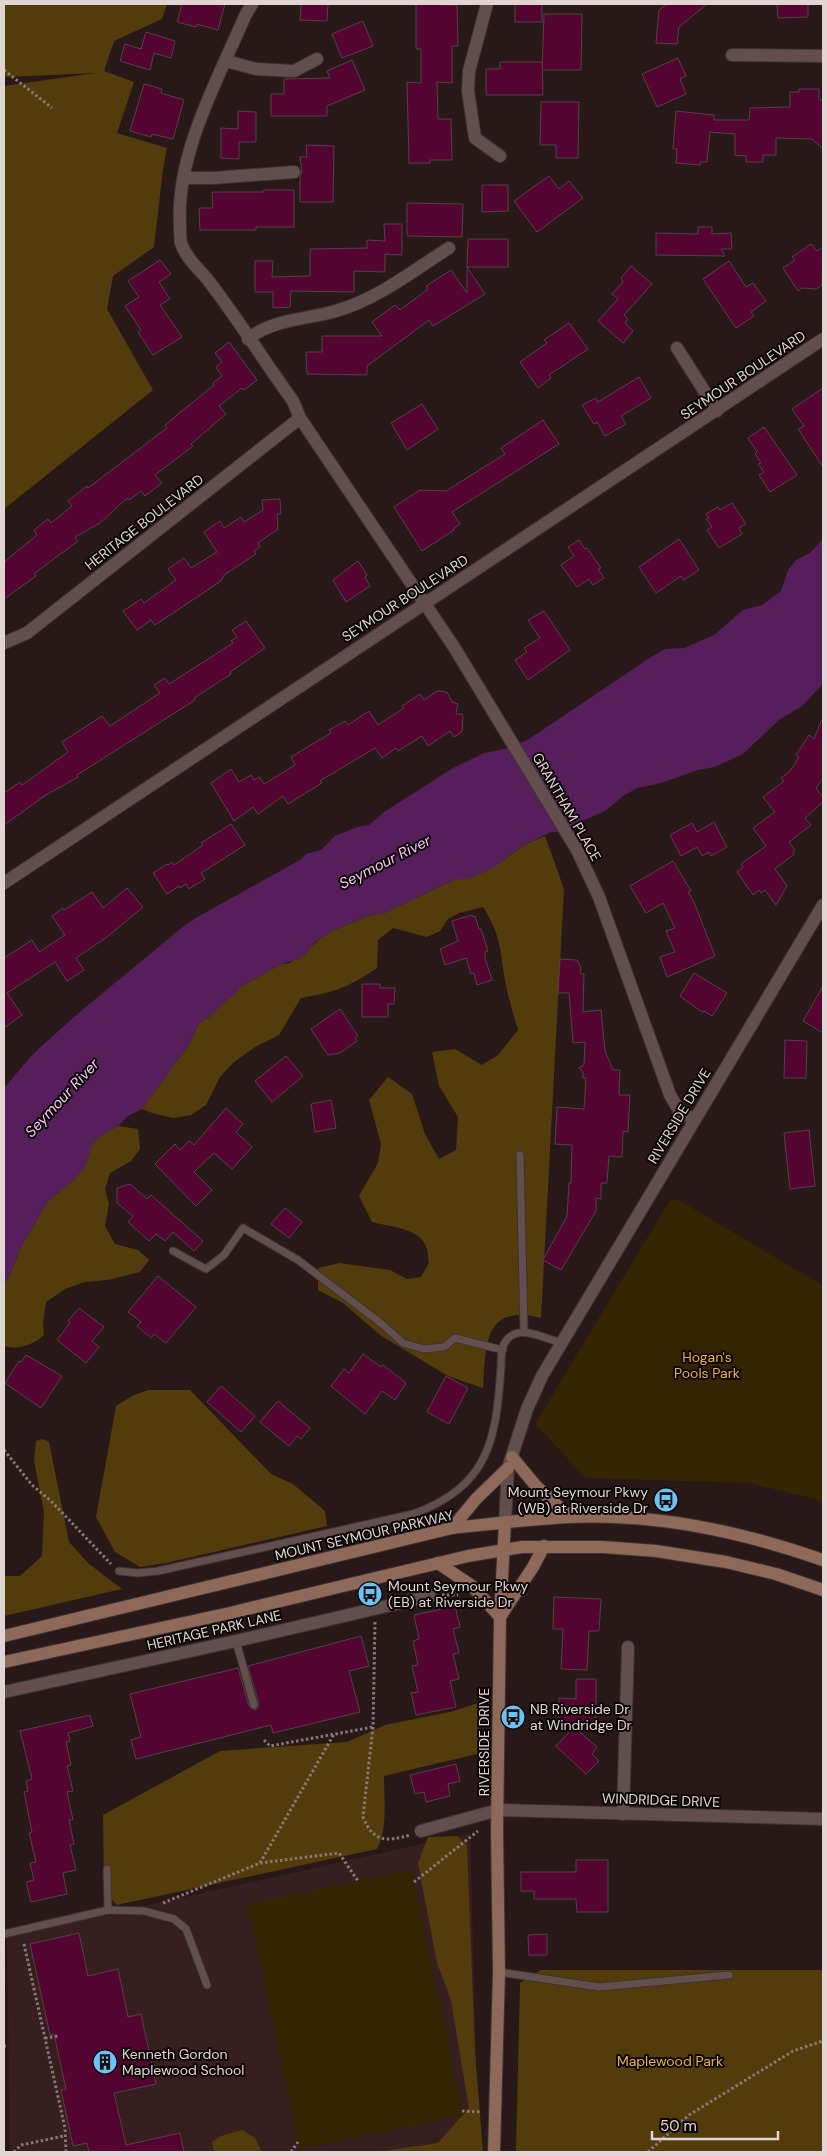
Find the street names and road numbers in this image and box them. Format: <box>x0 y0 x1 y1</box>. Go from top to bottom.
street label: SEYMOUR BOULEVARD <box>677 326 809 424</box>
street label: HERITAGE BOULEVARD <box>81 470 207 574</box>
street label: SEYMOUR BOULEVARD <box>338 550 472 646</box>
street label: GRANTHAM PLACE <box>529 750 605 865</box>
street label: RIVERSIDE DRIVE <box>643 1065 715 1167</box>
street label: MOUNT SEYMOUR PARKWAY <box>273 1506 455 1564</box>
street label: HERITAGE PARK LANE <box>145 1606 283 1654</box>
street label: RIVERSIDE DRIVE <box>475 1688 493 1796</box>
street label: WINDRIDGE DRIVE <box>602 1789 720 1811</box>

